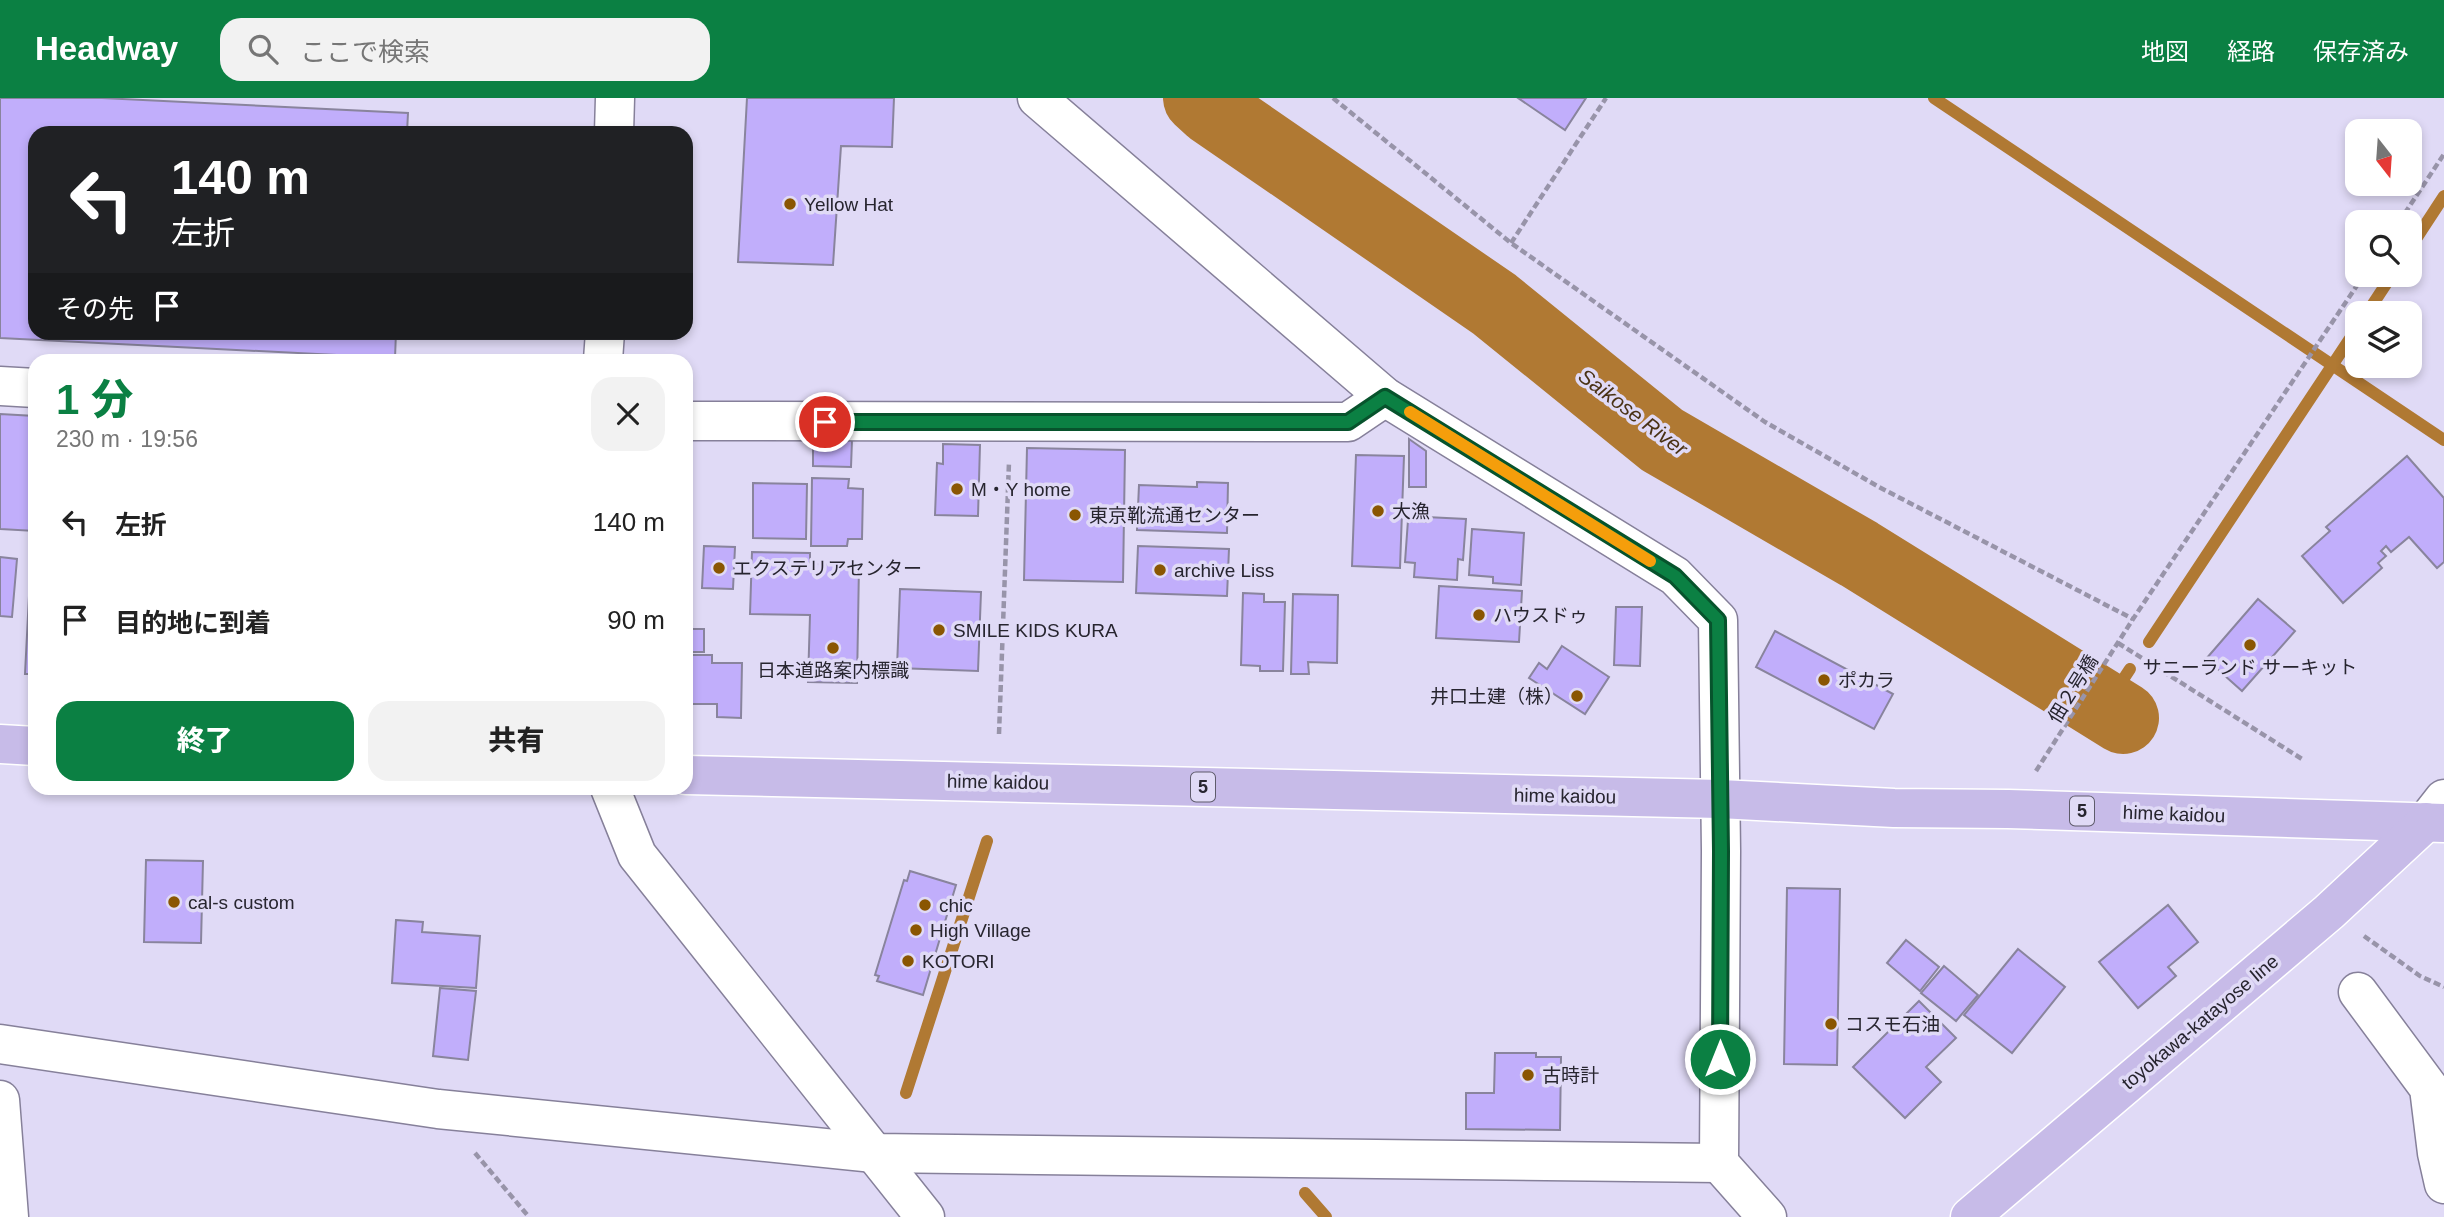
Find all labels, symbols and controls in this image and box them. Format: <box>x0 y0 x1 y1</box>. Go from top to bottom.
search box <box>220 18 710 81</box>
text: Headway <box>35 30 178 67</box>
icon: search <box>244 30 282 68</box>
text: ここで検索 <box>300 37 430 67</box>
text: 地図 <box>2141 38 2189 65</box>
text: 経路 <box>2227 38 2275 65</box>
text: 保存済み <box>2313 38 2409 65</box>
north arrow <box>2345 119 2422 196</box>
map controls <box>2345 119 2422 378</box>
text: 140 m <box>171 150 310 204</box>
icon: left <box>56 154 147 245</box>
place label: Yellow Hat <box>804 194 894 215</box>
marker: Yellow Hat <box>782 196 798 212</box>
button: search <box>2345 210 2422 287</box>
text: 左折 <box>171 215 235 251</box>
icon: arrive <box>148 287 186 325</box>
text: その先 <box>56 294 134 324</box>
button: layers <box>2345 301 2422 378</box>
water label: Saikose River <box>1574 364 1692 461</box>
text: 1 分 <box>56 376 133 423</box>
button: close <box>591 377 665 451</box>
pin <box>795 392 855 452</box>
icon: arrive <box>806 403 844 441</box>
text: 230 m · 19:56 <box>56 426 198 452</box>
place label: M・Y home <box>971 479 1071 500</box>
marker: M・Y home <box>949 481 965 497</box>
place label: 大漁 <box>1392 501 1430 522</box>
icon: left <box>56 503 94 541</box>
marker: 大漁 <box>1370 503 1386 519</box>
place label: 東京靴流通センター <box>1089 505 1260 526</box>
text: 140 m <box>593 507 665 537</box>
marker: 東京靴流通センター <box>1067 507 1083 523</box>
text: 左折 <box>115 510 167 540</box>
place label: エクステリアセンター <box>733 558 922 579</box>
marker: エクステリアセンター <box>711 560 727 576</box>
place label: archive Liss <box>1174 560 1274 581</box>
marker: archive Liss <box>1152 562 1168 578</box>
icon: arrive <box>56 601 94 639</box>
text: 90 m <box>607 605 665 635</box>
place label: ハウスドゥ <box>1493 605 1588 626</box>
marker: ハウスドゥ <box>1471 607 1487 623</box>
text: 目的地に到着 <box>115 608 271 638</box>
place label: SMILE KIDS KURA <box>953 620 1118 641</box>
marker: SMILE KIDS KURA <box>931 622 947 638</box>
marker: サニーランド サーキット <box>2242 637 2258 653</box>
marker: 日本道路案内標識 <box>825 640 841 656</box>
street label: 佃２号橋 <box>2044 651 2102 727</box>
place label: サニーランド サーキット <box>2143 657 2357 678</box>
place label: 日本道路案内標識 <box>757 660 909 681</box>
place label: ポカラ <box>1838 670 1895 691</box>
marker: ポカラ <box>1816 672 1832 688</box>
place label: 井口土建（株） <box>1430 686 1563 707</box>
marker: 井口土建（株） <box>1569 688 1585 704</box>
button: 終了 <box>56 701 354 781</box>
button: 共有 <box>368 701 665 781</box>
street label: hime kaidou <box>947 771 1049 793</box>
road number: 5 <box>1191 772 1215 802</box>
street label: hime kaidou <box>1514 785 1616 807</box>
road number: 5 <box>2070 796 2094 826</box>
street label: hime kaidou <box>2122 802 2226 826</box>
place label: cal-s custom <box>188 892 295 913</box>
marker: cal-s custom <box>166 894 182 910</box>
place label: chic <box>939 895 973 916</box>
marker: chic <box>917 897 933 913</box>
place label: High Village <box>930 920 1031 941</box>
marker: High Village <box>908 922 924 938</box>
street label: toyokawa-katayose line <box>2118 950 2282 1094</box>
place label: KOTORI <box>922 951 995 972</box>
marker: KOTORI <box>900 953 916 969</box>
place label: コスモ石油 <box>1845 1014 1940 1035</box>
marker: コスモ石油 <box>1823 1016 1839 1032</box>
position arrow <box>1683 1022 1757 1096</box>
place label: 古時計 <box>1542 1065 1599 1086</box>
marker: 古時計 <box>1520 1067 1536 1083</box>

